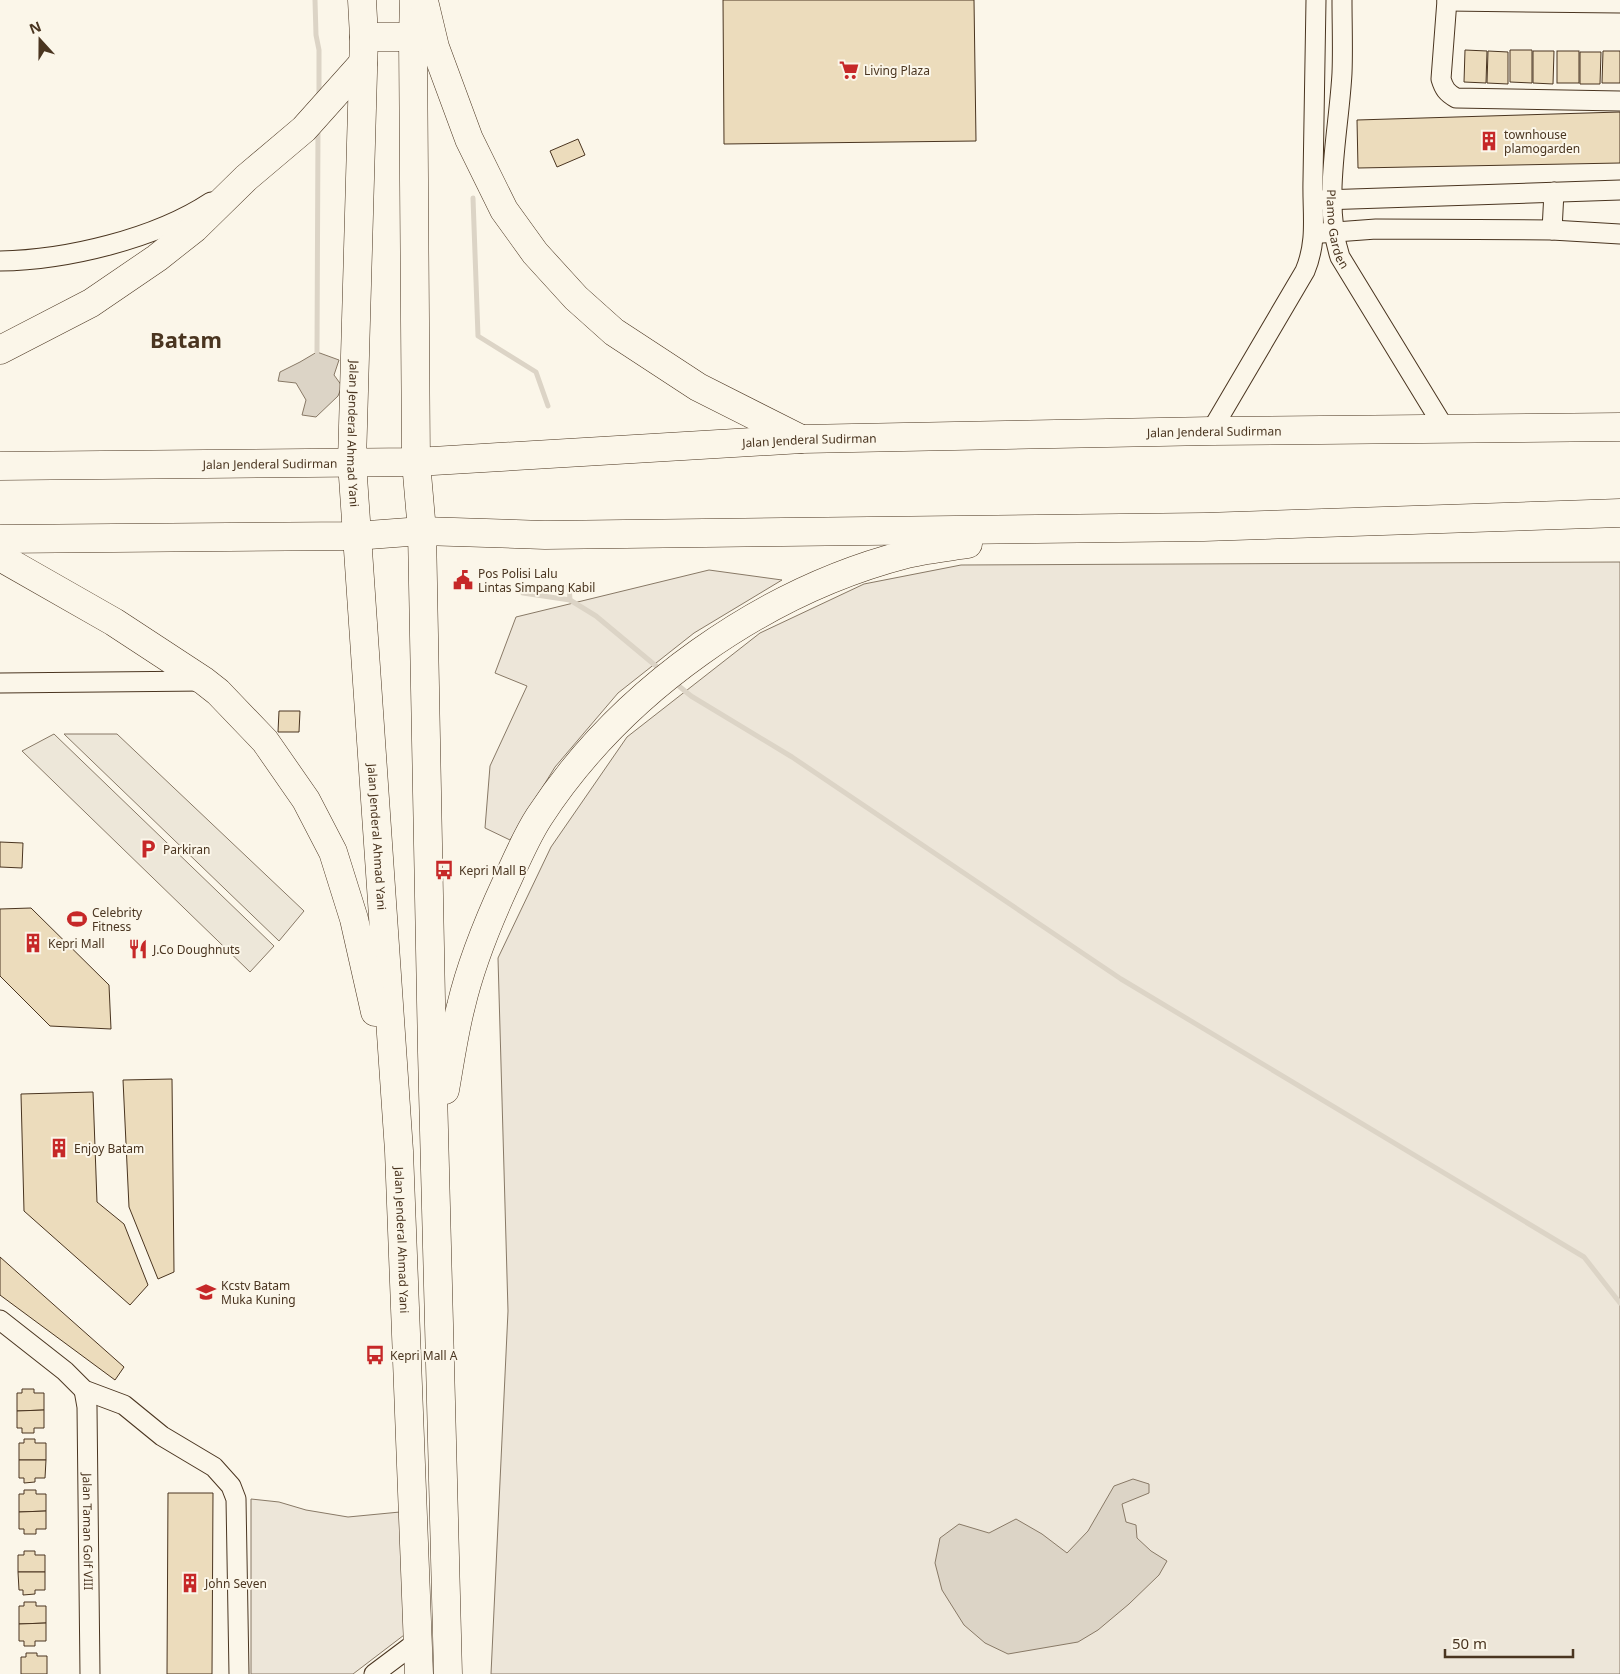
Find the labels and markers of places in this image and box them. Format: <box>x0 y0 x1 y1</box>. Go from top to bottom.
supermarket icon: Living Plaza <box>838 59 860 81</box>
place label: Living Plaza <box>864 62 930 79</box>
place label: townhouse plamogarden <box>1504 126 1580 157</box>
building icon: townhouse plamogarden <box>1478 130 1500 152</box>
place label: Pos Polisi Lalu Lintas Simpang Kabil <box>478 565 595 596</box>
public building icon: Pos Polisi Lalu Lintas Simpang Kabil <box>452 569 474 591</box>
parking icon: Parkiran <box>137 838 159 860</box>
place label: Parkiran <box>163 841 210 858</box>
bus stop icon: Kepri Mall B <box>433 859 455 881</box>
place label: Kepri Mall B <box>459 862 527 879</box>
place label: Celebrity Fitness <box>92 904 143 935</box>
sports icon: Celebrity Fitness <box>66 908 88 930</box>
building icon: Kepri Mall <box>22 932 44 954</box>
place label: Kepri Mall <box>48 935 105 952</box>
restaurant icon: J.Co Doughnuts <box>127 938 149 960</box>
place label: J.Co Doughnuts <box>152 941 240 958</box>
building icon: Enjoy Batam <box>48 1137 70 1159</box>
place label: Enjoy Batam <box>74 1140 144 1157</box>
place label: Kcstv Batam Muka Kuning <box>221 1277 296 1308</box>
school or university icon: Kcstv Batam Muka Kuning <box>195 1281 217 1303</box>
bus stop icon: Kepri Mall A <box>364 1344 386 1366</box>
place label: Kepri Mall A <box>390 1347 458 1364</box>
building icon: John Seven <box>179 1572 201 1594</box>
place label: John Seven <box>204 1575 267 1592</box>

